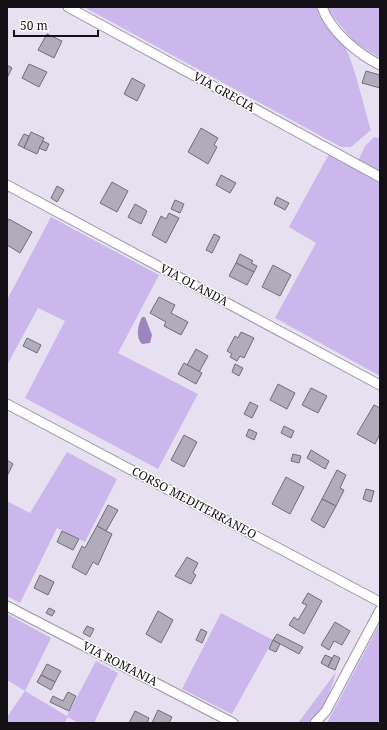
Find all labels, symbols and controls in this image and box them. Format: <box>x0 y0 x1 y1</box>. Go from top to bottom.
scale bar <box>14 12 98 38</box>
text: 50 m <box>20 17 48 34</box>
street label: VIA GRECIA <box>190 68 259 116</box>
street label: VIA OLANDA <box>157 259 232 310</box>
street label: CORSO MEDITERRANEO <box>129 462 260 543</box>
street label: VIA ROMANIA <box>80 637 161 690</box>

